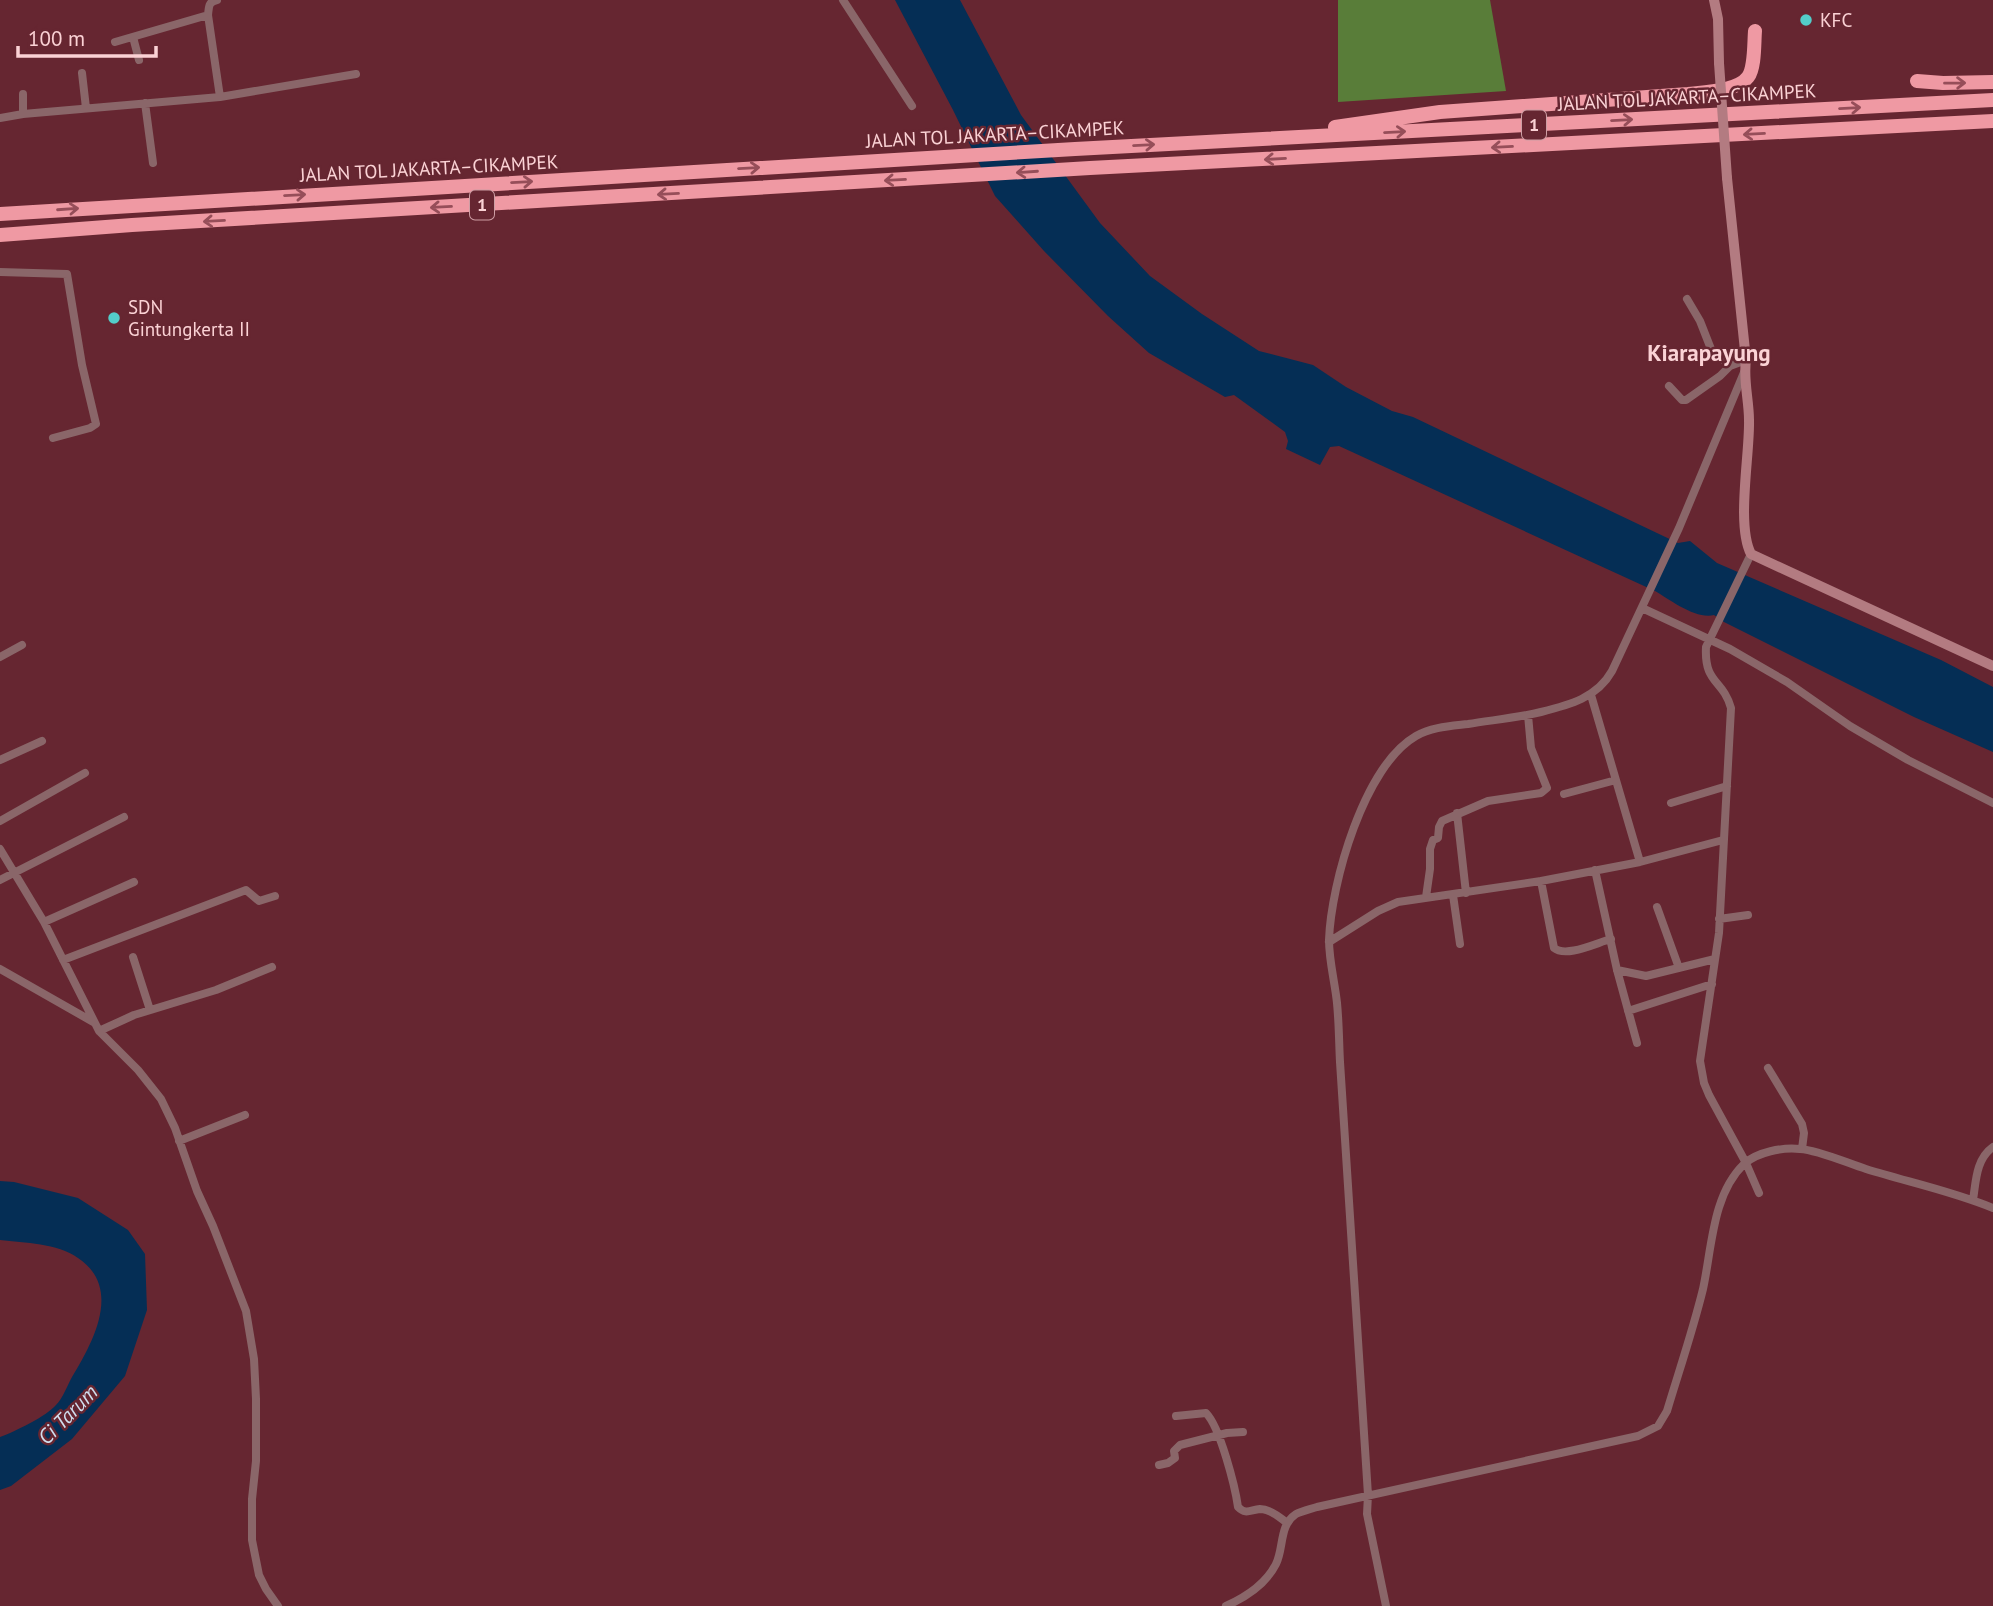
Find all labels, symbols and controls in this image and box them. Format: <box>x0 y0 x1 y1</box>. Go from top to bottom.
place label: KFC <box>1820 8 1852 32</box>
marker: KFC <box>1798 12 1814 28</box>
scale bar <box>18 14 156 58</box>
text: 100 m <box>28 25 85 52</box>
one-way arrow <box>1943 76 1966 90</box>
street label: JALAN TOL JAKARTA–CIKAMPEK <box>1556 78 1817 116</box>
one-way arrow <box>1838 101 1860 114</box>
road number: 1 <box>1522 110 1546 140</box>
one-way arrow <box>1611 113 1633 126</box>
street label: JALAN TOL JAKARTA–CIKAMPEK <box>864 115 1125 153</box>
one-way arrow <box>1384 125 1407 138</box>
one-way arrow <box>1742 127 1765 140</box>
one-way arrow <box>1132 139 1155 152</box>
one-way arrow <box>1491 140 1514 153</box>
street label: JALAN TOL JAKARTA–CIKAMPEK <box>298 149 559 187</box>
one-way arrow <box>1264 152 1287 165</box>
one-way arrow <box>738 161 760 174</box>
one-way arrow <box>1015 166 1038 179</box>
one-way arrow <box>884 174 907 187</box>
one-way arrow <box>510 175 533 188</box>
one-way arrow <box>657 187 680 200</box>
one-way arrow <box>283 188 306 201</box>
road number: 1 <box>470 190 494 220</box>
one-way arrow <box>430 201 453 214</box>
one-way arrow <box>56 202 79 215</box>
one-way arrow <box>203 214 226 227</box>
place label: SDN Gintungkerta II <box>128 295 250 341</box>
marker: SDN Gintungkerta II <box>106 310 122 326</box>
district label: Kiarapayung <box>1647 338 1771 367</box>
water label: Ci Tarum <box>32 1379 103 1450</box>

